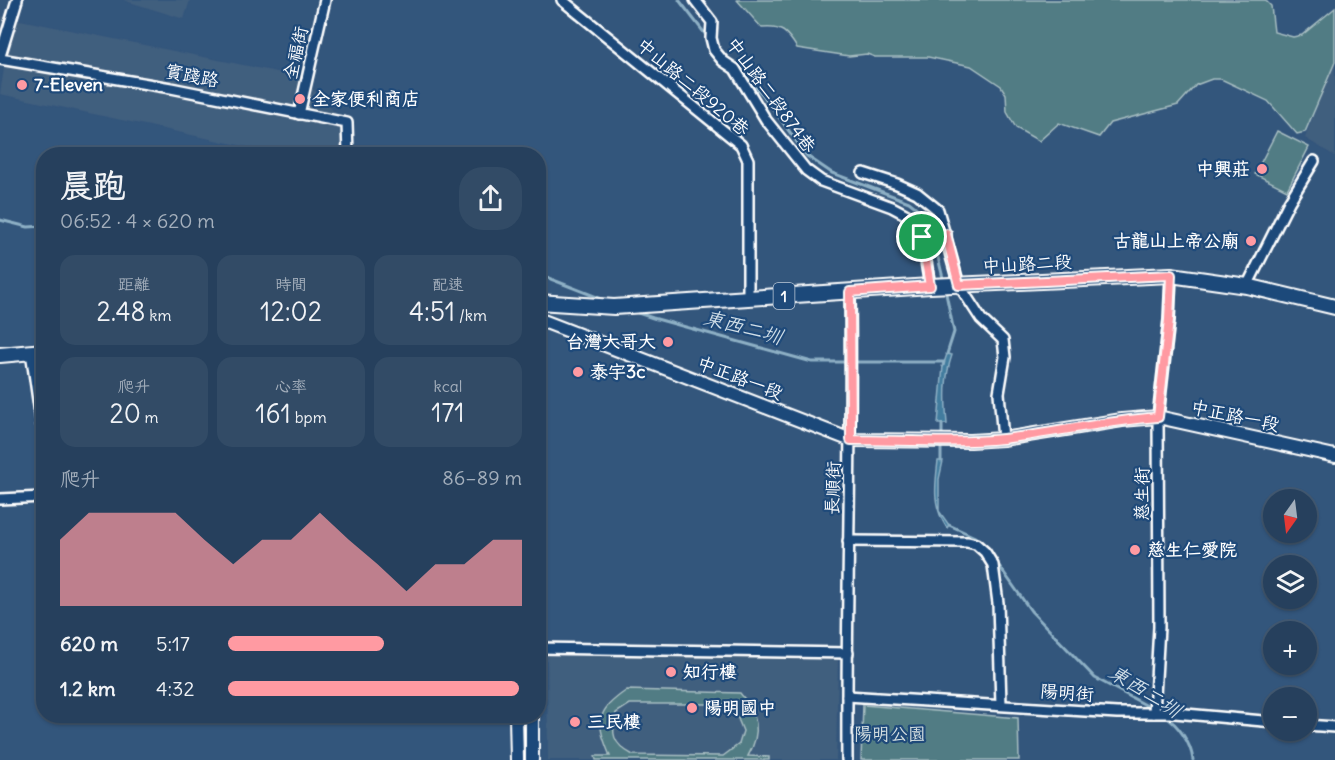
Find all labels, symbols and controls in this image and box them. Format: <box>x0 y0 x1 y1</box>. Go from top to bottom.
street label: 全福街 <box>278 24 313 82</box>
street label: 中山路二段874巷 <box>722 32 821 157</box>
street label: 中山路二段920巷 <box>632 33 754 140</box>
street label: 實踐路 <box>163 59 221 92</box>
place label: 7-Eleven <box>34 73 104 96</box>
marker: 7-Eleven <box>15 78 29 92</box>
place label: 全家便利商店 <box>312 87 420 110</box>
marker: 全家便利商店 <box>293 92 307 106</box>
place label: 中興莊 <box>1196 157 1250 180</box>
marker: 中興莊 <box>1255 162 1269 176</box>
text: 晨跑 <box>60 164 126 206</box>
button: share <box>459 167 522 230</box>
text: 06:52 · 4 × 620 m <box>60 208 215 233</box>
pin <box>896 211 947 262</box>
icon: arrive <box>905 220 938 253</box>
place label: 古龍山上帝公廟 <box>1113 229 1239 252</box>
marker: 古龍山上帝公廟 <box>1244 234 1258 248</box>
street label: 中山路二段 <box>981 250 1073 277</box>
text: 距離 <box>118 274 150 294</box>
text: 時間 <box>275 274 307 294</box>
text: 配速 <box>432 274 464 294</box>
road number: 1 <box>774 283 794 309</box>
text: 2.48 <box>96 295 146 328</box>
text: 12:02 <box>260 295 322 328</box>
text: 4:51 <box>409 295 455 328</box>
water label: 東西二圳 <box>701 304 787 349</box>
text: km <box>146 305 172 325</box>
text: /km <box>455 305 487 325</box>
place label: 台灣大哥大 <box>566 330 656 353</box>
marker: 台灣大哥大 <box>661 335 675 349</box>
street label: 中正路一段 <box>694 351 786 404</box>
place label: 泰宇3c <box>590 360 645 383</box>
marker: 泰宇3c <box>571 365 585 379</box>
text: 爬升 <box>118 376 150 396</box>
text: 心率 <box>275 376 307 396</box>
text: kcal <box>434 376 462 396</box>
street label: 中正路一段 <box>1189 395 1282 436</box>
text: 171 <box>431 396 465 429</box>
text: 20 <box>109 397 141 430</box>
text: 161 <box>255 397 291 430</box>
text: m <box>141 407 159 427</box>
text: bpm <box>291 407 327 427</box>
street label: 長順街 <box>820 461 845 515</box>
text: 86–89 m <box>442 465 522 490</box>
text: 爬升 <box>60 466 100 491</box>
street label: 慈生街 <box>1130 467 1153 521</box>
north arrow <box>1263 489 1317 543</box>
map controls <box>1263 489 1317 741</box>
place label: 慈生仁愛院 <box>1147 538 1237 561</box>
marker: 慈生仁愛院 <box>1128 543 1142 557</box>
button: layers <box>1263 555 1317 609</box>
button: + <box>1263 621 1317 675</box>
text: 620 m <box>60 631 118 656</box>
text: 5:17 <box>156 631 190 656</box>
water label: 東西二圳 <box>1105 659 1188 723</box>
place label: 知行樓 <box>683 660 737 683</box>
marker: 知行樓 <box>664 665 678 679</box>
text: 1.2 km <box>60 676 116 701</box>
text: 4:32 <box>156 676 194 701</box>
street label: 陽明街 <box>1039 679 1095 706</box>
button: − <box>1263 687 1317 741</box>
place label: 陽明國中 <box>704 696 776 719</box>
marker: 陽明國中 <box>685 701 699 715</box>
place label: 三民樓 <box>587 710 641 733</box>
marker: 三民樓 <box>568 715 582 729</box>
park label: 陽明公園 <box>854 722 926 745</box>

